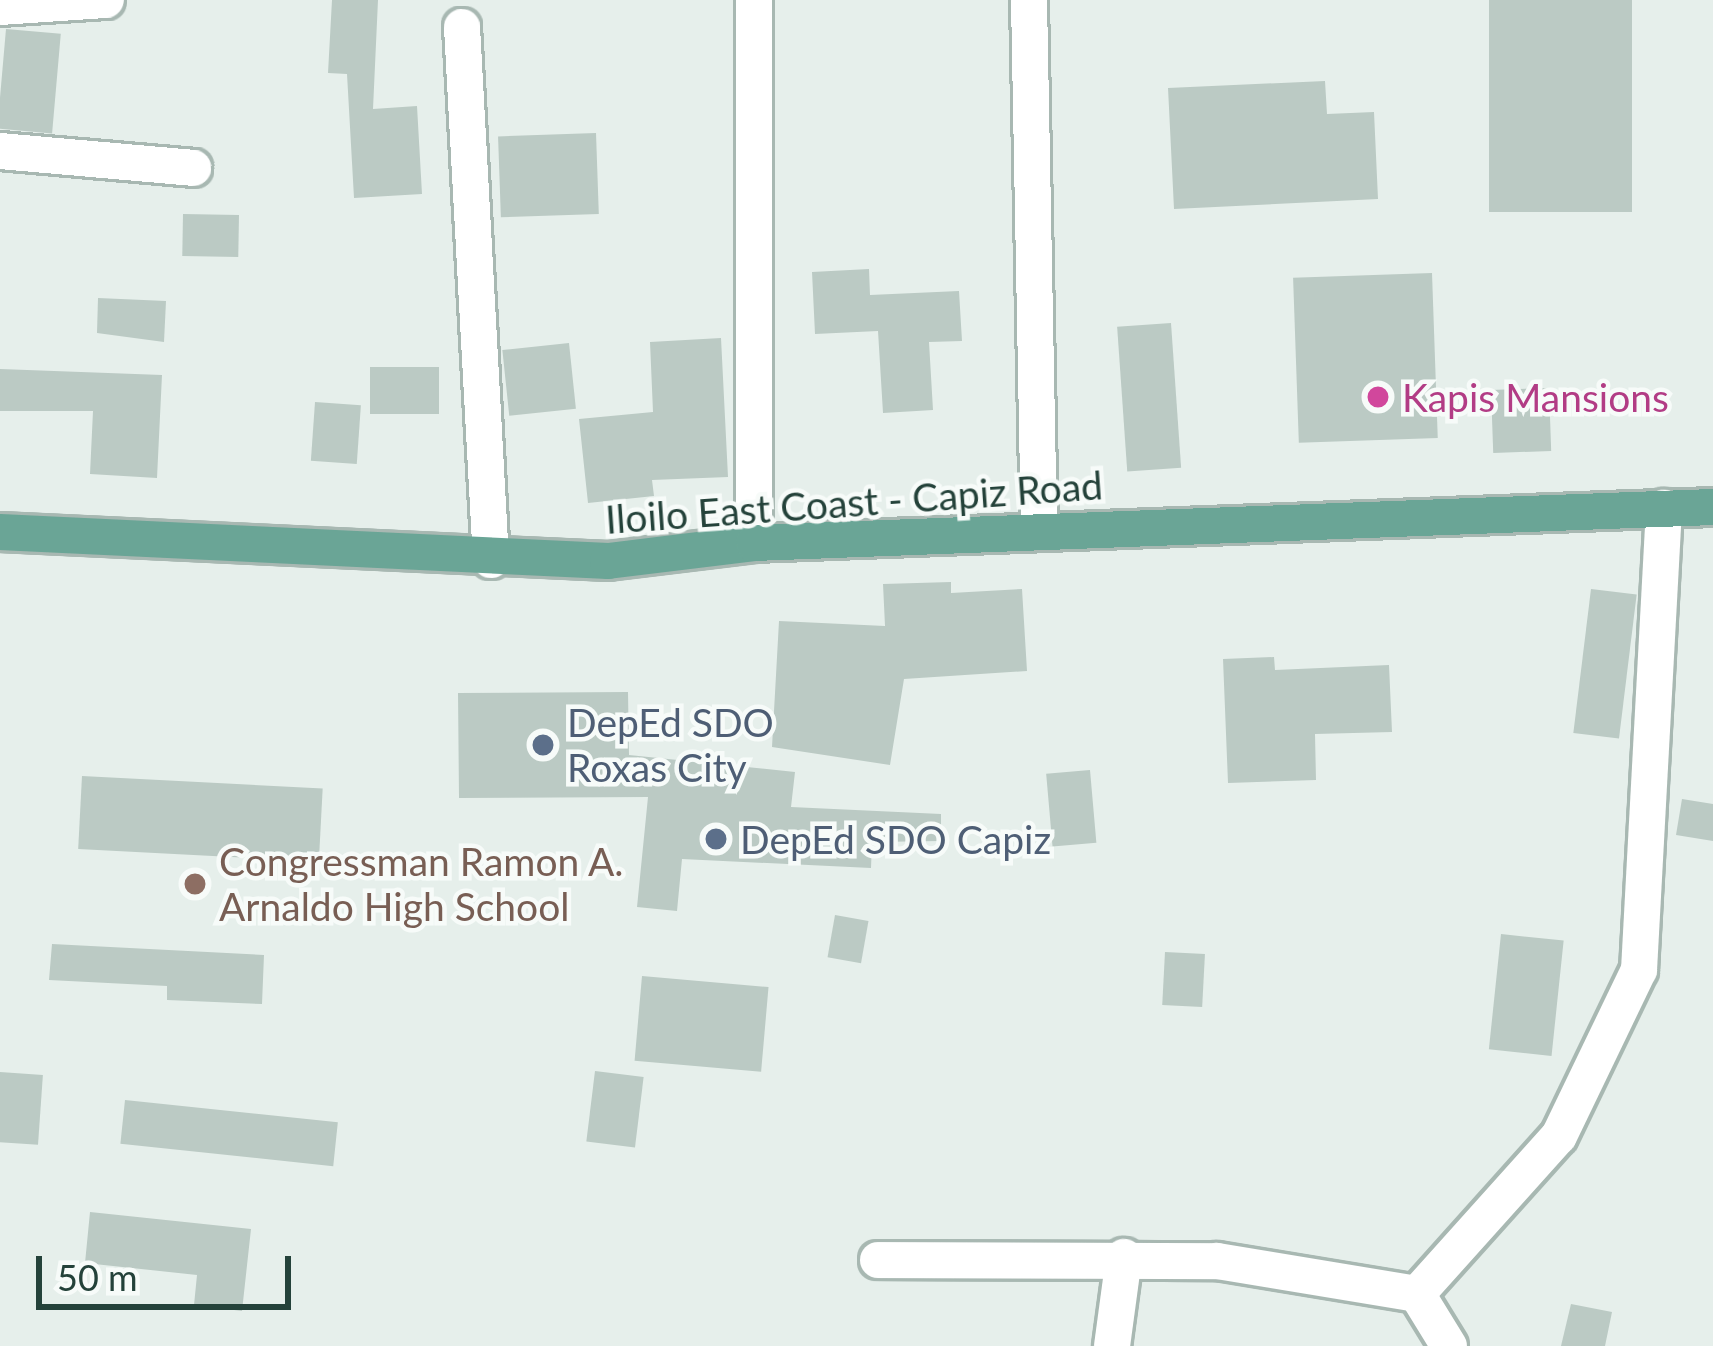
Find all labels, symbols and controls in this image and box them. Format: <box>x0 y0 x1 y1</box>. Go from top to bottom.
place label: Kapis Mansions <box>1402 374 1669 420</box>
marker: Kapis Mansions <box>1365 384 1391 410</box>
street label: Iloilo East Coast - Capiz Road <box>604 461 1104 543</box>
place label: DepEd SDO Roxas City <box>567 700 774 791</box>
marker: DepEd SDO Roxas City <box>530 732 556 758</box>
place label: DepEd SDO Capiz <box>740 816 1051 862</box>
marker: DepEd SDO Capiz <box>703 826 729 852</box>
place label: Congressman Ramon A. Arnaldo High School <box>219 839 625 930</box>
marker: Congressman Ramon A. Arnaldo High School <box>182 871 208 897</box>
scale bar <box>42 1232 297 1306</box>
text: 50 m <box>57 1255 138 1299</box>

